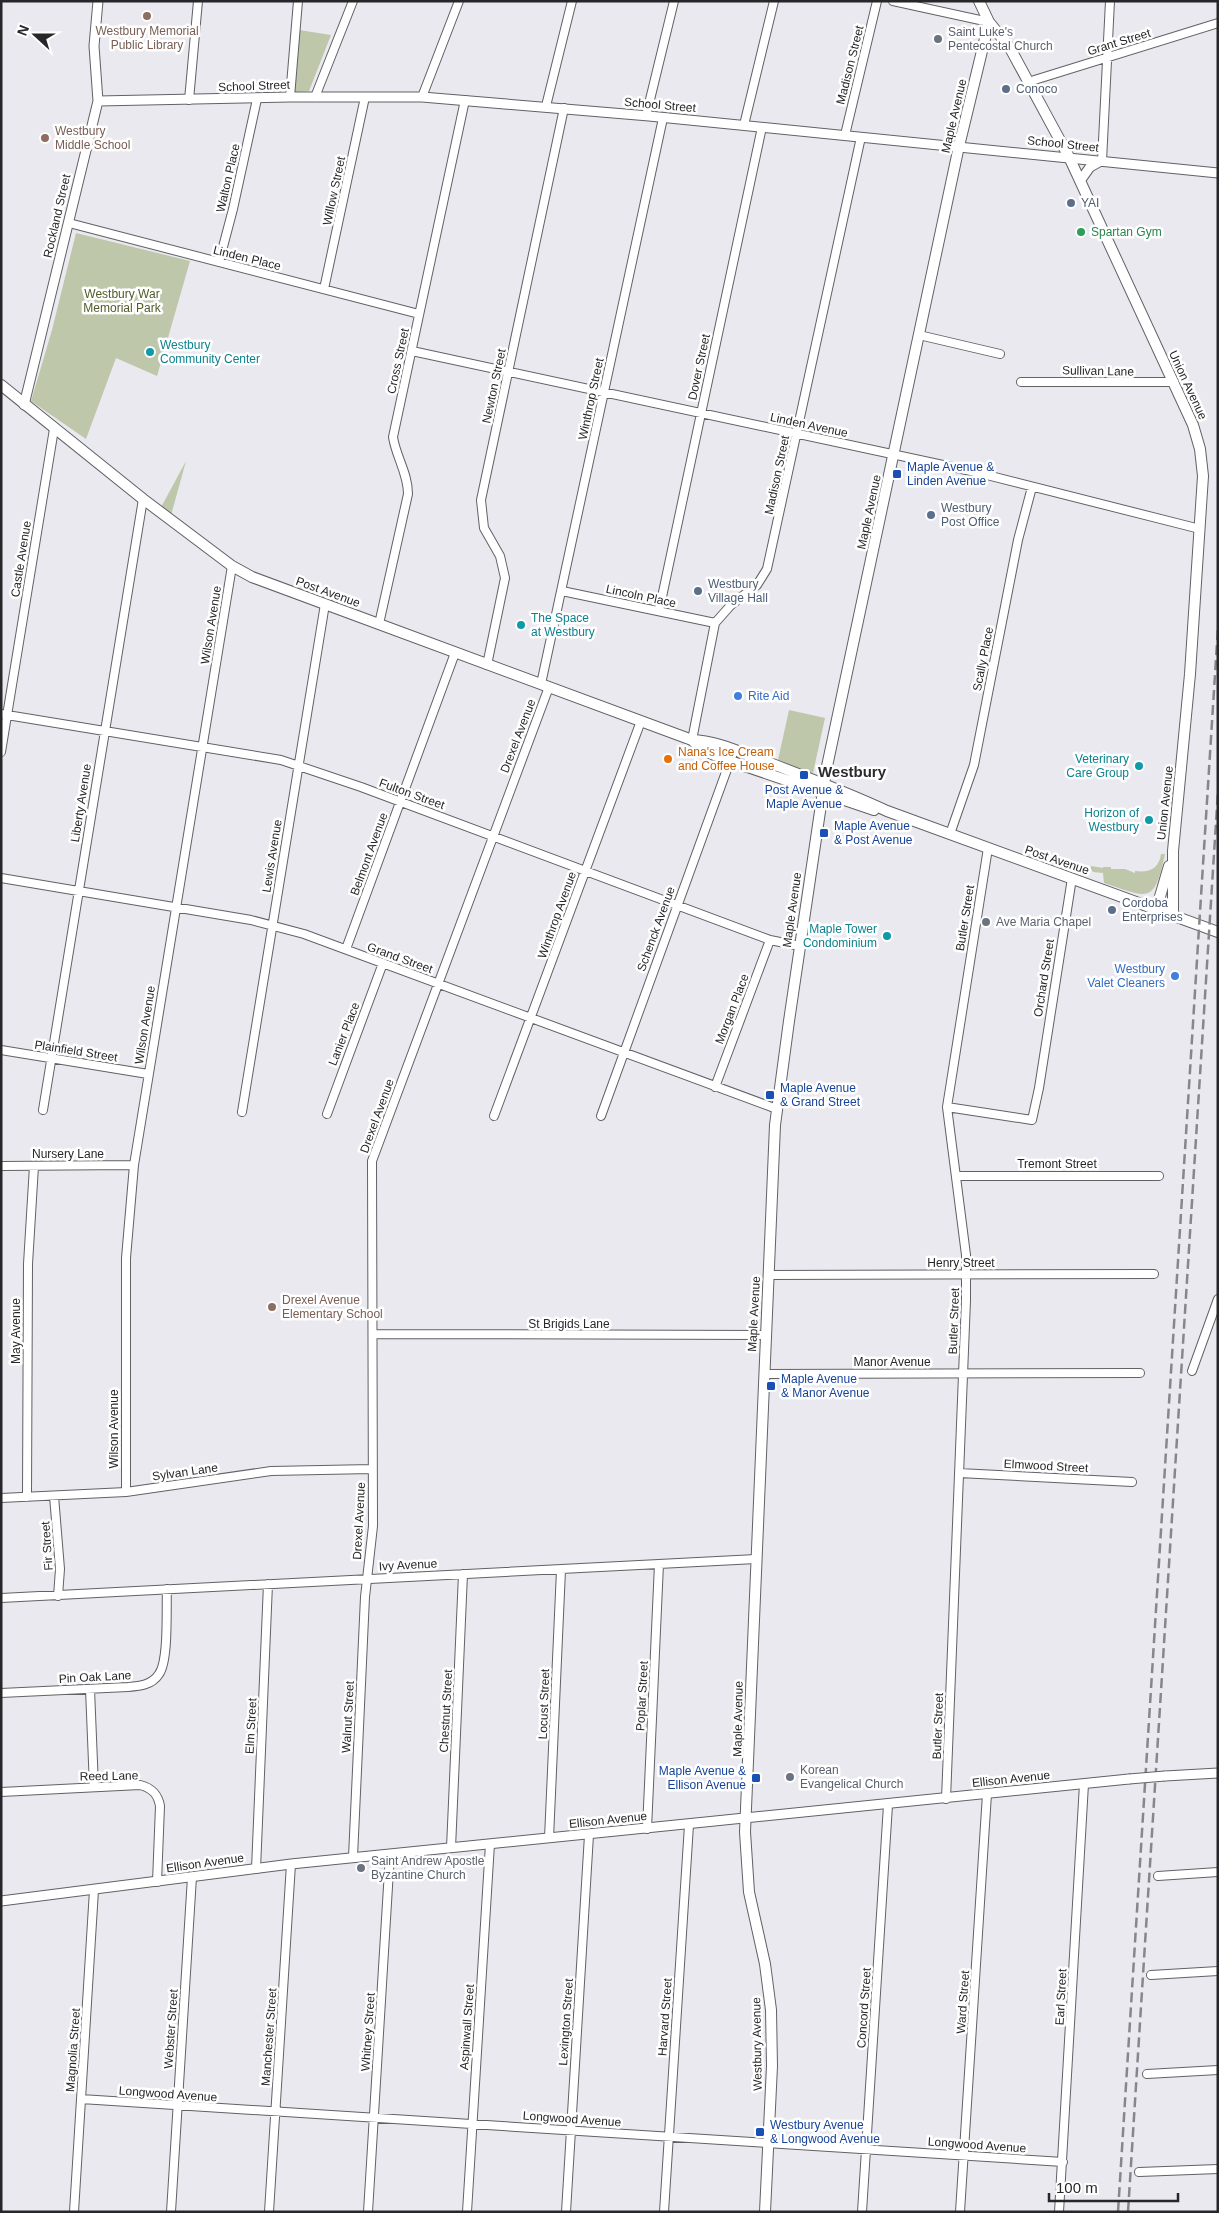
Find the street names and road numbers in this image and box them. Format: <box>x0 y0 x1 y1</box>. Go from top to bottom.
street label: Madison Street <box>833 24 867 106</box>
street label: Grant Street <box>1086 26 1153 58</box>
street label: Maple Avenue <box>939 77 969 155</box>
street label: School Street <box>218 78 291 94</box>
street label: School Street <box>624 95 697 115</box>
street label: School Street <box>1026 133 1100 155</box>
street label: Walton Place <box>213 142 243 214</box>
street label: Willow Street <box>320 155 348 227</box>
street label: Rockland Street <box>41 172 74 259</box>
street label: Linden Place <box>212 243 283 273</box>
street label: Cross Street <box>384 326 412 395</box>
street label: Dover Street <box>685 332 713 401</box>
street label: Newton Street <box>479 347 509 425</box>
street label: Union Avenue <box>1166 348 1210 422</box>
street label: Winthrop Street <box>575 356 607 441</box>
street label: Sullivan Lane <box>1062 363 1134 379</box>
street label: Linden Avenue <box>769 410 849 440</box>
street label: Madison Street <box>762 433 792 516</box>
street label: Maple Avenue <box>854 473 884 551</box>
street label: Castle Avenue <box>8 519 34 598</box>
street label: Post Avenue <box>294 574 362 610</box>
street label: Lincoln Place <box>605 582 678 610</box>
street label: Wilson Avenue <box>198 584 224 665</box>
street label: Scally Place <box>970 625 996 692</box>
street label: Drexel Avenue <box>498 697 539 775</box>
street label: Liberty Avenue <box>68 762 94 843</box>
street label: Union Avenue <box>1154 765 1176 841</box>
street label: Fulton Street <box>377 776 447 813</box>
street label: Belmont Avenue <box>348 810 391 897</box>
street label: Lewis Avenue <box>259 818 285 894</box>
street label: Post Avenue <box>1023 842 1091 878</box>
street label: Winthrop Avenue <box>535 869 579 960</box>
street label: Maple Avenue <box>780 871 804 949</box>
street label: Butler Street <box>953 883 977 952</box>
street label: Schenck Avenue <box>634 884 678 973</box>
street label: Orchard Street <box>1031 937 1057 1018</box>
street label: Grand Street <box>365 940 435 977</box>
street label: Morgan Place <box>712 972 752 1046</box>
street label: Wilson Avenue <box>132 984 158 1065</box>
street label: Lanier Place <box>326 1000 363 1068</box>
street label: Plainfield Street <box>33 1038 119 1065</box>
street label: Drexel Avenue <box>357 1077 397 1155</box>
street label: Nursery Lane <box>32 1147 104 1161</box>
street label: Tremont Street <box>1017 1157 1097 1171</box>
street label: Henry Street <box>927 1256 995 1270</box>
street label: Maple Avenue <box>745 1275 763 1352</box>
street label: Butler Street <box>946 1287 962 1355</box>
street label: May Avenue <box>9 1298 23 1364</box>
street label: St Brigids Lane <box>528 1317 610 1331</box>
street label: Manor Avenue <box>853 1355 931 1369</box>
street label: Wilson Avenue <box>107 1389 121 1469</box>
street label: Elmwood Street <box>1003 1457 1089 1475</box>
street label: Sylvan Lane <box>151 1460 219 1484</box>
street label: Drexel Avenue <box>350 1481 368 1560</box>
street label: Fir Street <box>38 1520 56 1571</box>
street label: Ivy Avenue <box>378 1556 438 1574</box>
street label: Poplar Street <box>633 1660 651 1731</box>
street label: Pin Oak Lane <box>58 1668 132 1686</box>
street label: Chestnut Street <box>437 1668 455 1753</box>
street label: Locust Street <box>536 1668 552 1740</box>
street label: Walnut Street <box>339 1680 357 1753</box>
street label: Maple Avenue <box>730 1681 746 1757</box>
street label: Butler Street <box>930 1692 946 1760</box>
street label: Elm Street <box>243 1697 259 1754</box>
street label: Reed Lane <box>80 1768 139 1784</box>
street label: Ellison Avenue <box>971 1768 1051 1790</box>
street label: Ellison Avenue <box>568 1809 648 1831</box>
street label: Ellison Avenue <box>165 1851 245 1875</box>
street label: Concord Street <box>854 1967 874 2049</box>
street label: Earl Street <box>1053 1968 1070 2026</box>
street label: Ward Street <box>954 1969 972 2034</box>
street label: Lexington Street <box>556 1977 576 2066</box>
street label: Harvard Street <box>655 1977 675 2056</box>
street label: Aspinwall Street <box>457 1983 477 2070</box>
street label: Manchester Street <box>259 1987 279 2086</box>
street label: Webster Street <box>161 1988 181 2069</box>
street label: Whitney Street <box>358 1992 378 2072</box>
street label: Westbury Avenue <box>749 1997 765 2091</box>
street label: Magnolia Street <box>63 2007 83 2092</box>
street label: Longwood Avenue <box>118 2084 218 2104</box>
street label: Longwood Avenue <box>522 2109 622 2129</box>
street label: Longwood Avenue <box>927 2135 1027 2155</box>

